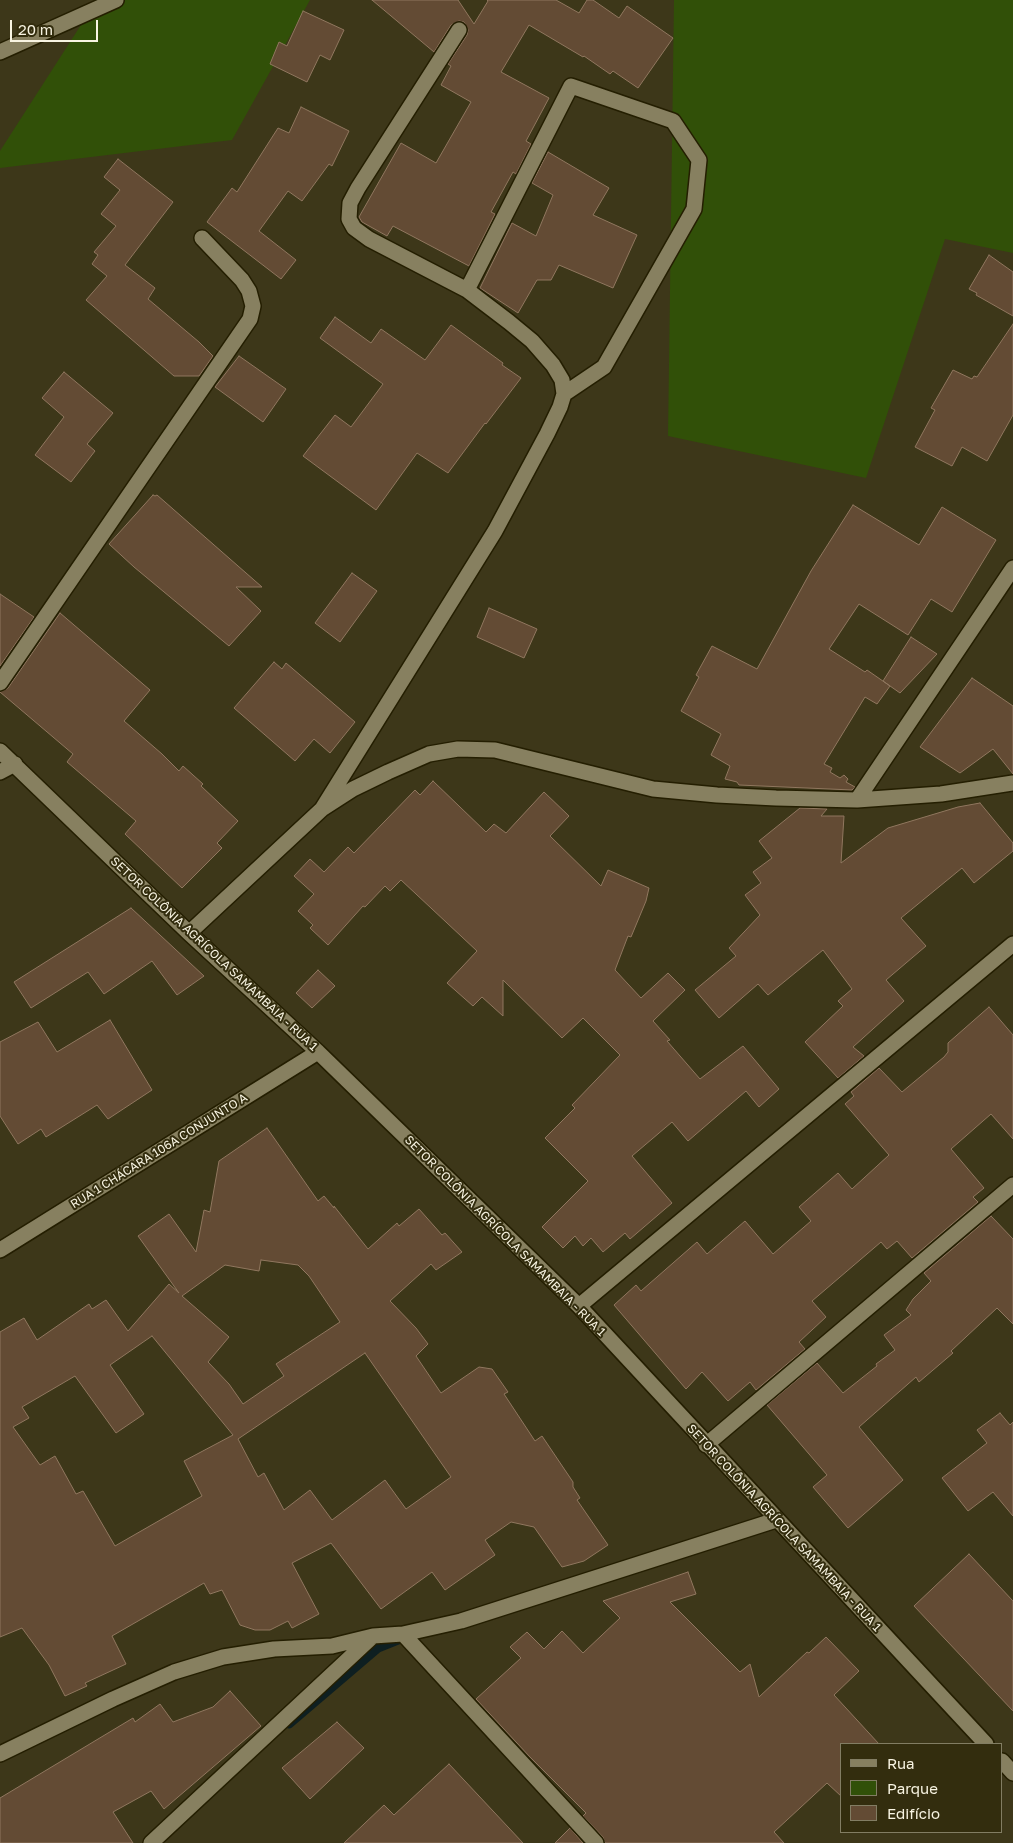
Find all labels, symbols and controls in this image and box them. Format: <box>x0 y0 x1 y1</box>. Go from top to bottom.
scale bar <box>12 10 100 42</box>
text: 20 m <box>18 20 53 38</box>
street label: SETOR COLÔNIA AGRÍCOLA SAMAMBAIA - RUA 1 <box>107 854 321 1054</box>
street label: RUA 1 CHÁCARA 106A CONJUNTO A <box>68 1090 250 1212</box>
street label: SETOR COLÔNIA AGRÍCOLA SAMAMBAIA - RUA 1 <box>402 1133 608 1339</box>
street label: SETOR COLÔNIA AGRÍCOLA SAMAMBAIA - RUA 1 <box>684 1421 884 1635</box>
legend <box>840 1743 1003 1833</box>
text: Rua <box>887 1754 914 1772</box>
text: Parque <box>887 1779 938 1797</box>
text: Edifício <box>887 1804 940 1822</box>

